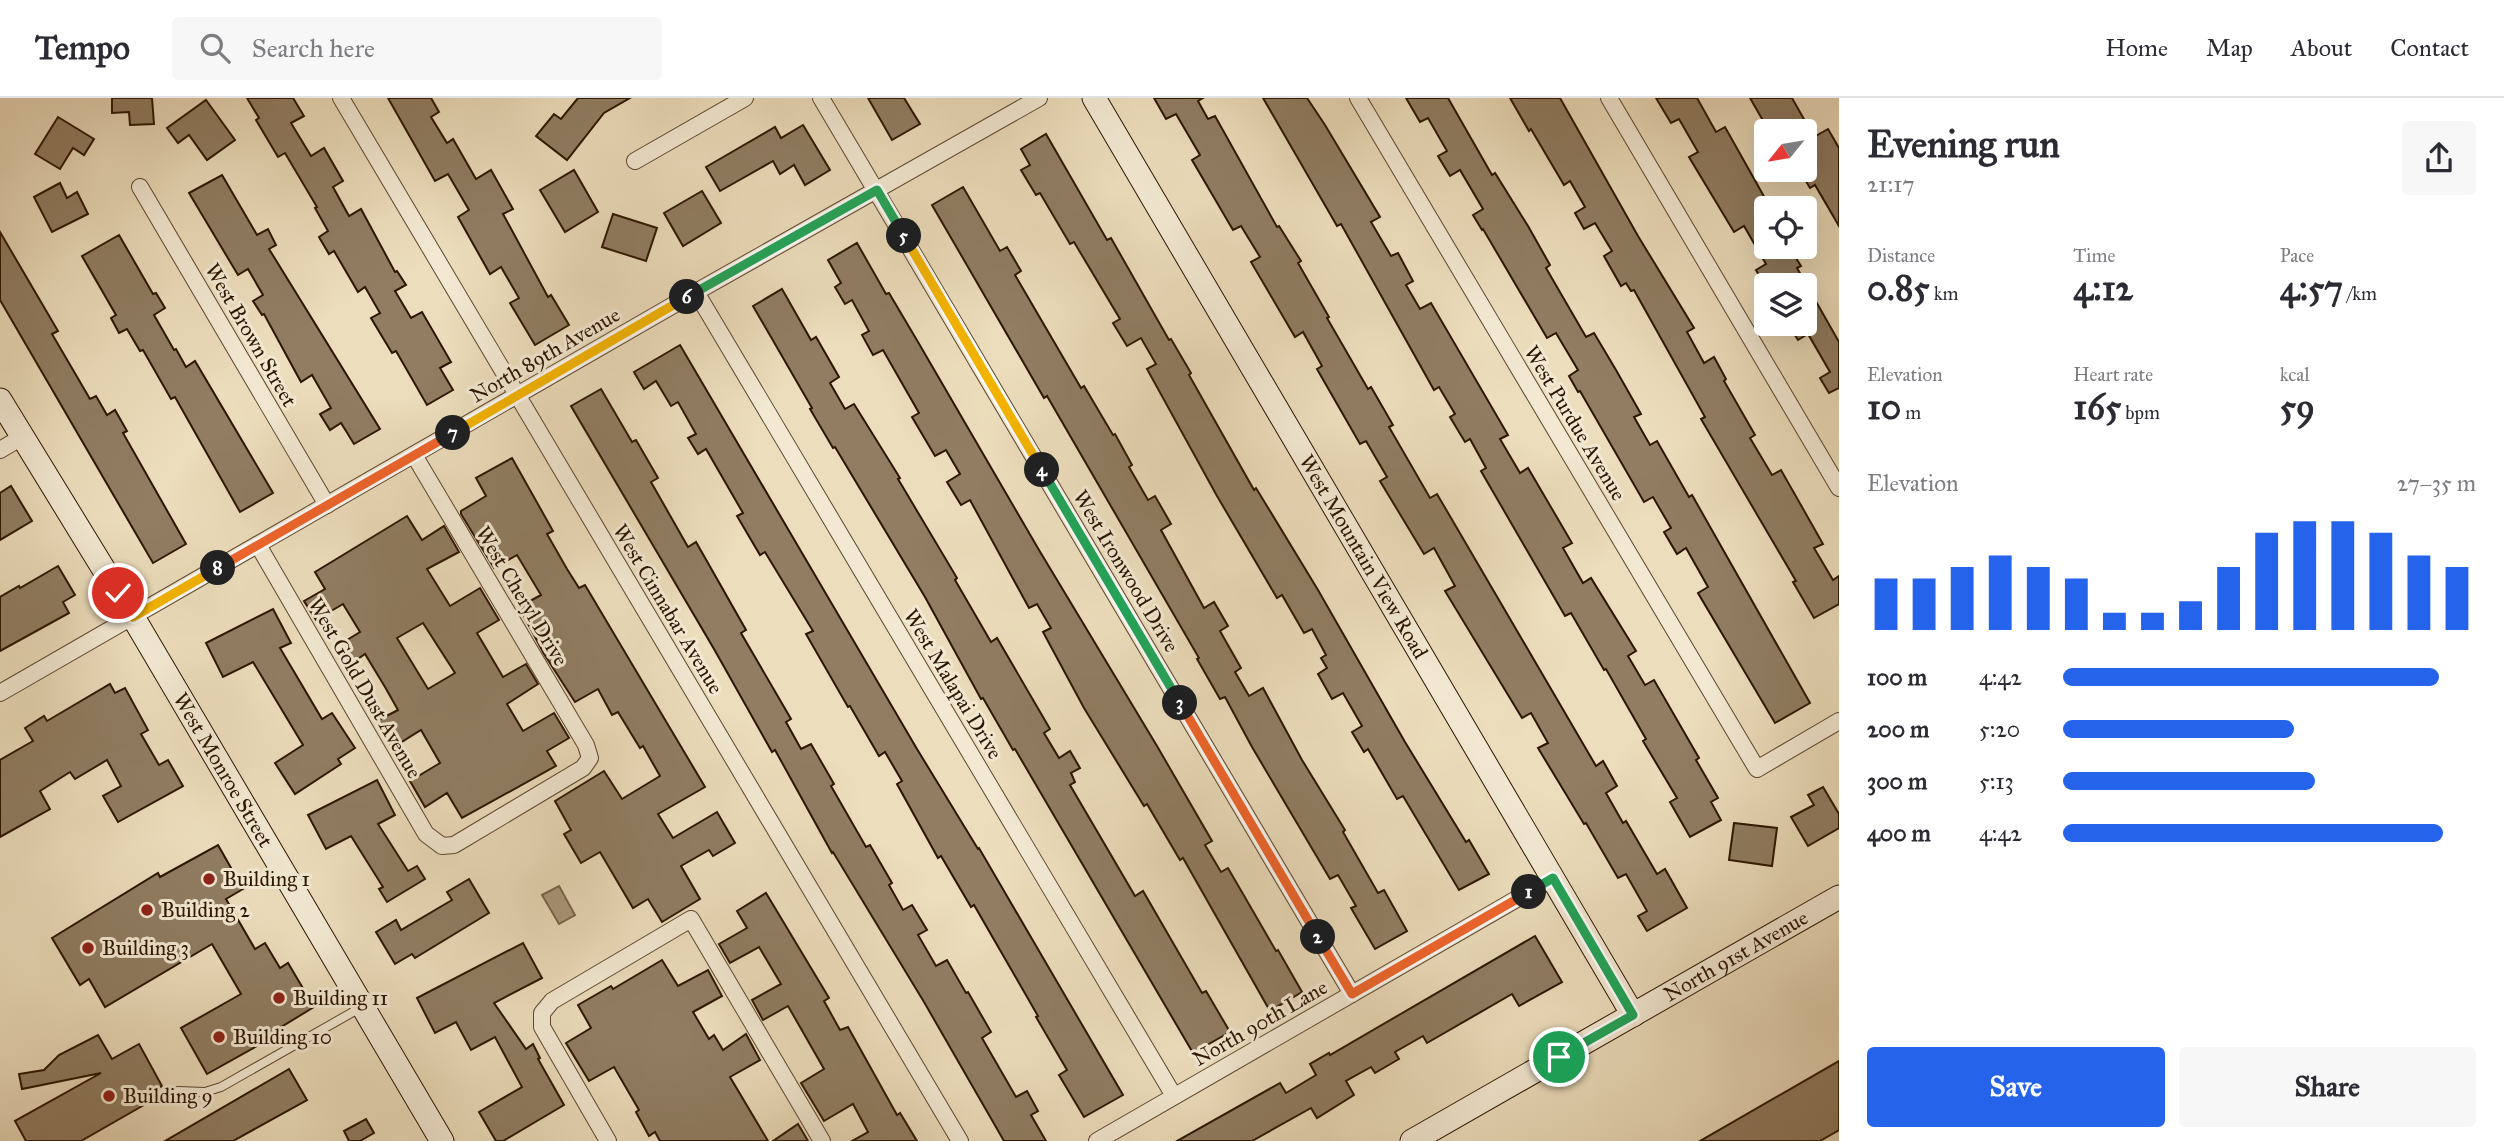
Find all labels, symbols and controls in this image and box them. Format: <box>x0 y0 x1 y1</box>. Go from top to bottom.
search box <box>172 17 662 80</box>
text: Tempo <box>35 28 130 68</box>
icon: search <box>196 29 234 67</box>
text: Search here <box>252 32 375 64</box>
text: Home <box>2105 33 2168 63</box>
text: Map <box>2206 33 2253 63</box>
text: About <box>2291 33 2352 63</box>
text: Contact <box>2390 33 2469 63</box>
north arrow <box>1754 119 1816 182</box>
map controls <box>1754 119 1817 336</box>
text: Evening run <box>1867 121 2060 167</box>
button: share <box>2402 121 2476 195</box>
text: 21:17 <box>1867 170 1915 198</box>
button: locate <box>1754 196 1817 259</box>
pin: 5 <box>886 218 922 254</box>
text: 5 <box>899 224 908 247</box>
text: Distance <box>1867 244 1935 267</box>
text: Time <box>2073 244 2115 267</box>
text: Pace <box>2280 244 2314 267</box>
street label: West Brown Street <box>199 259 303 412</box>
text: 0.85 <box>1867 267 1930 310</box>
text: 4:12 <box>2073 267 2133 310</box>
text: 4:57 <box>2280 267 2343 310</box>
button: layers <box>1754 273 1817 336</box>
pin: 6 <box>670 280 704 314</box>
text: km <box>1930 282 1958 305</box>
text: /km <box>2343 282 2377 305</box>
text: 6 <box>682 285 691 308</box>
street label: North 89th Avenue <box>465 301 625 408</box>
street label: West Purdue Avenue <box>1518 341 1632 506</box>
text: Elevation <box>1867 363 1942 386</box>
text: Heart rate <box>2073 363 2153 386</box>
text: kcal <box>2280 363 2310 386</box>
text: 10 <box>1867 386 1901 429</box>
text: 165 <box>2073 386 2121 429</box>
text: 59 <box>2280 386 2315 429</box>
text: m <box>1901 401 1921 424</box>
text: bpm <box>2121 401 2160 424</box>
pin: 7 <box>435 416 470 450</box>
text: 7 <box>447 421 458 444</box>
street label: West Mountain View Road <box>1294 450 1434 664</box>
pin: 4 <box>1024 452 1060 488</box>
text: 4 <box>1036 458 1047 481</box>
text: Elevation <box>1867 469 1958 497</box>
text: 27–35 m <box>2397 469 2476 497</box>
street label: West Ironwood Drive <box>1067 485 1185 657</box>
street label: West Cinnabar Avenue <box>607 519 729 699</box>
street label: West Cheryl Drive <box>470 521 574 671</box>
pin: 8 <box>200 550 235 586</box>
text: 8 <box>212 556 223 579</box>
pin <box>88 563 148 623</box>
icon: check <box>99 574 137 612</box>
street label: West Gold Dust Avenue <box>303 593 428 783</box>
street label: West Malapai Drive <box>898 604 1008 764</box>
text: 100 m <box>1867 663 1927 691</box>
text: 4:42 <box>1979 663 2022 691</box>
pin: 3 <box>1162 686 1198 720</box>
street label: West Monroe Street <box>167 688 279 852</box>
text: 3 <box>1176 691 1183 714</box>
text: 200 m <box>1867 715 1929 743</box>
text: 5:20 <box>1979 715 2020 743</box>
text: 300 m <box>1867 767 1927 795</box>
text: 5:13 <box>1979 767 2014 795</box>
text: 400 m <box>1867 819 1931 847</box>
text: 4:42 <box>1979 819 2022 847</box>
place label: Building 1 <box>223 866 310 892</box>
marker: Building 1 <box>201 871 217 887</box>
pin: 1 <box>1512 874 1546 910</box>
text: 1 <box>1525 880 1532 903</box>
place label: Building 2 <box>161 897 250 923</box>
marker: Building 2 <box>139 902 155 918</box>
street label: North 91st Avenue <box>1659 904 1813 1007</box>
pin: 2 <box>1300 920 1336 954</box>
text: 2 <box>1313 925 1322 948</box>
place label: Building 3 <box>102 935 189 961</box>
marker: Building 3 <box>80 940 96 956</box>
street label: North 90th Lane <box>1188 974 1332 1072</box>
place label: Building 11 <box>293 985 388 1011</box>
marker: Building 11 <box>271 990 287 1006</box>
place label: Building 10 <box>233 1024 332 1050</box>
pin <box>1529 1027 1589 1087</box>
marker: Building 10 <box>211 1029 227 1045</box>
icon: arrive <box>1540 1038 1578 1076</box>
button: Save <box>1867 1047 2165 1127</box>
button: Share <box>2179 1047 2476 1127</box>
place label: Building 9 <box>123 1083 213 1109</box>
marker: Building 9 <box>101 1088 117 1104</box>

